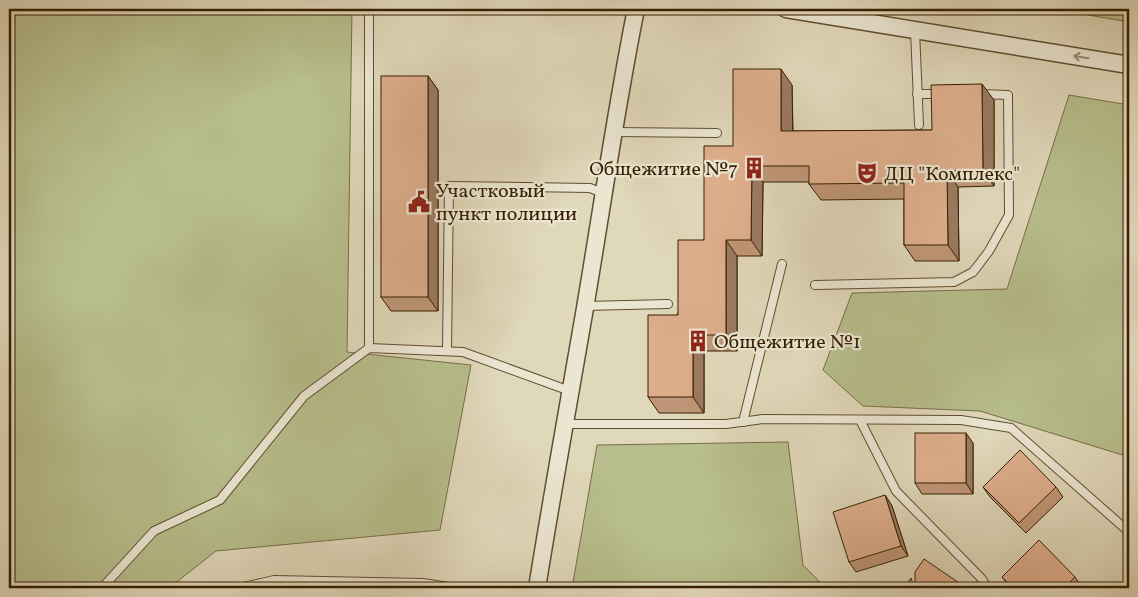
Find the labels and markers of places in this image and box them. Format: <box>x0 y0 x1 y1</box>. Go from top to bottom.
building icon: Общежитие №7 <box>741 155 767 181</box>
place label: Общежитие №7 <box>589 156 738 184</box>
theatre icon: ДЦ "Комплекс" <box>854 160 880 186</box>
place label: ДЦ "Комплекс" <box>884 161 1020 189</box>
place label: Участковый пункт полиции <box>436 178 577 229</box>
public building icon: Участковый пункт полиции <box>406 189 432 215</box>
building icon: Общежитие №1 <box>685 328 711 354</box>
place label: Общежитие №1 <box>714 329 861 357</box>

